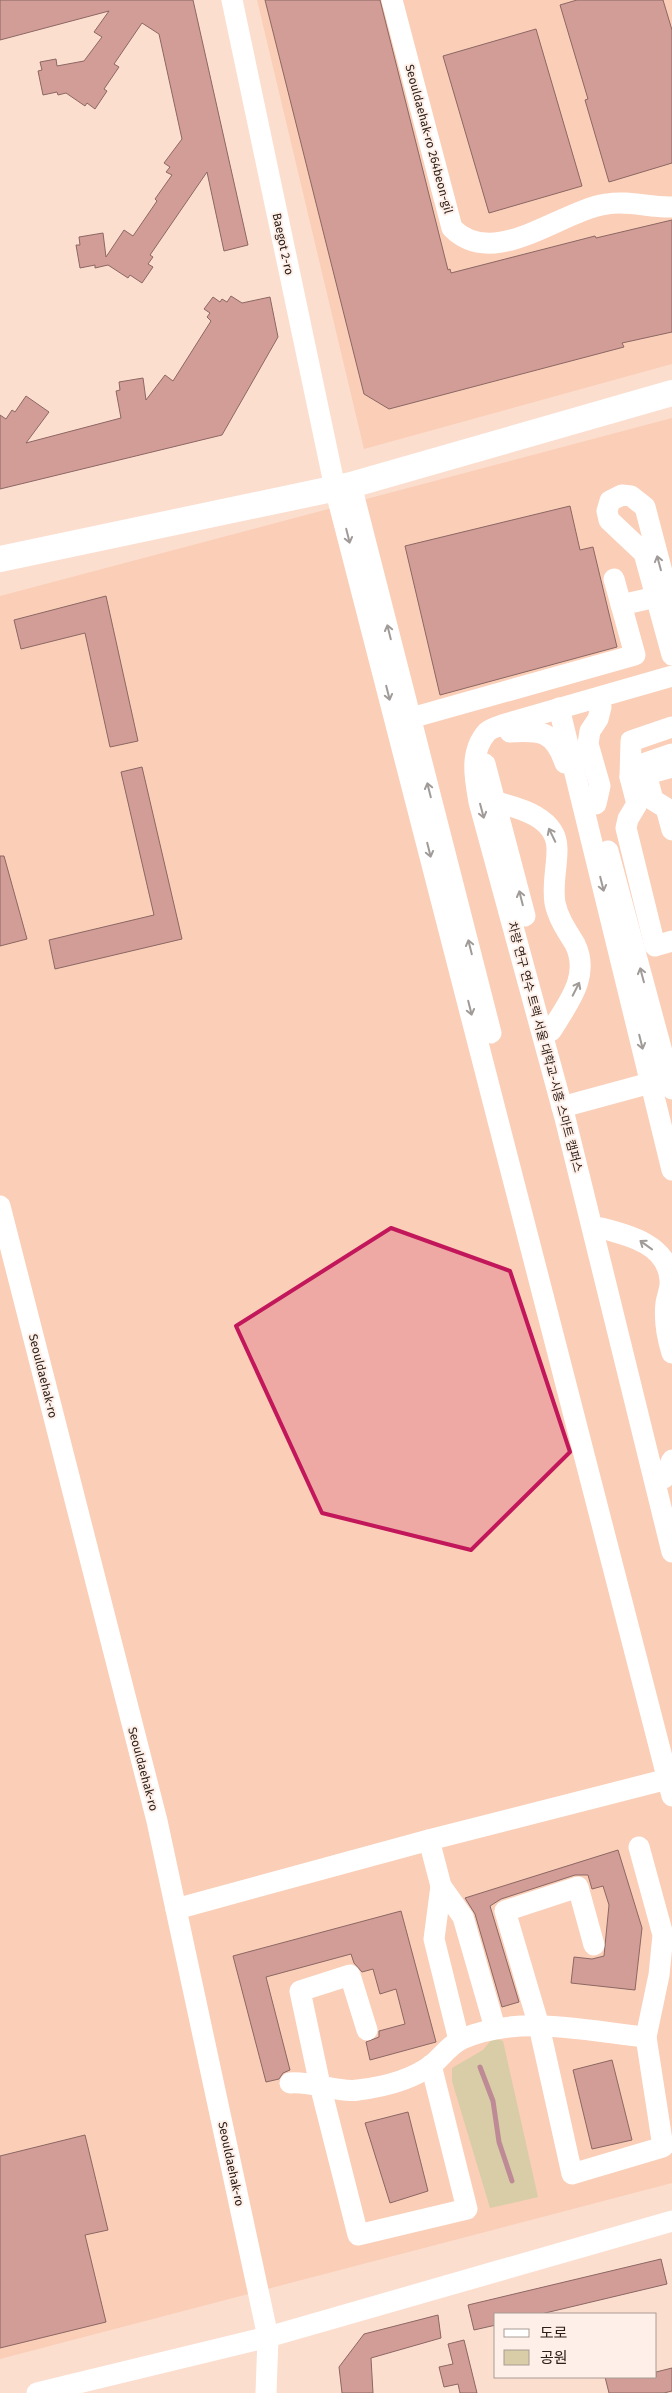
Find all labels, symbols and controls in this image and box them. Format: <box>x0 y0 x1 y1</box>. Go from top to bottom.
street label: Seouldaehak-ro 264beon-gil <box>402 63 456 216</box>
street label: Baegot 2-ro <box>270 212 296 276</box>
one-way arrow <box>343 527 353 543</box>
one-way arrow <box>654 555 664 571</box>
one-way arrow <box>384 625 393 641</box>
one-way arrow <box>384 685 393 701</box>
one-way arrow <box>424 782 433 798</box>
one-way arrow <box>477 803 487 819</box>
one-way arrow <box>547 827 557 842</box>
one-way arrow <box>425 842 434 858</box>
one-way arrow <box>598 876 607 892</box>
one-way arrow <box>515 890 525 906</box>
street label: 차량 연구 연수 트랙 서울 대학교-시흥 스마트 캠퍼스 <box>505 920 585 1174</box>
one-way arrow <box>464 940 474 956</box>
one-way arrow <box>637 967 646 983</box>
one-way arrow <box>572 982 581 997</box>
one-way arrow <box>465 999 475 1015</box>
one-way arrow <box>637 1033 646 1049</box>
one-way arrow <box>639 1240 653 1250</box>
street label: Seouldaehak-ro <box>26 1332 60 1420</box>
street label: Seouldaehak-ro <box>125 1726 161 1812</box>
street label: Seouldaehak-ro <box>215 2120 247 2208</box>
legend <box>494 2313 657 2378</box>
text: 도로 <box>540 2324 568 2342</box>
text: 공원 <box>540 2349 568 2367</box>

